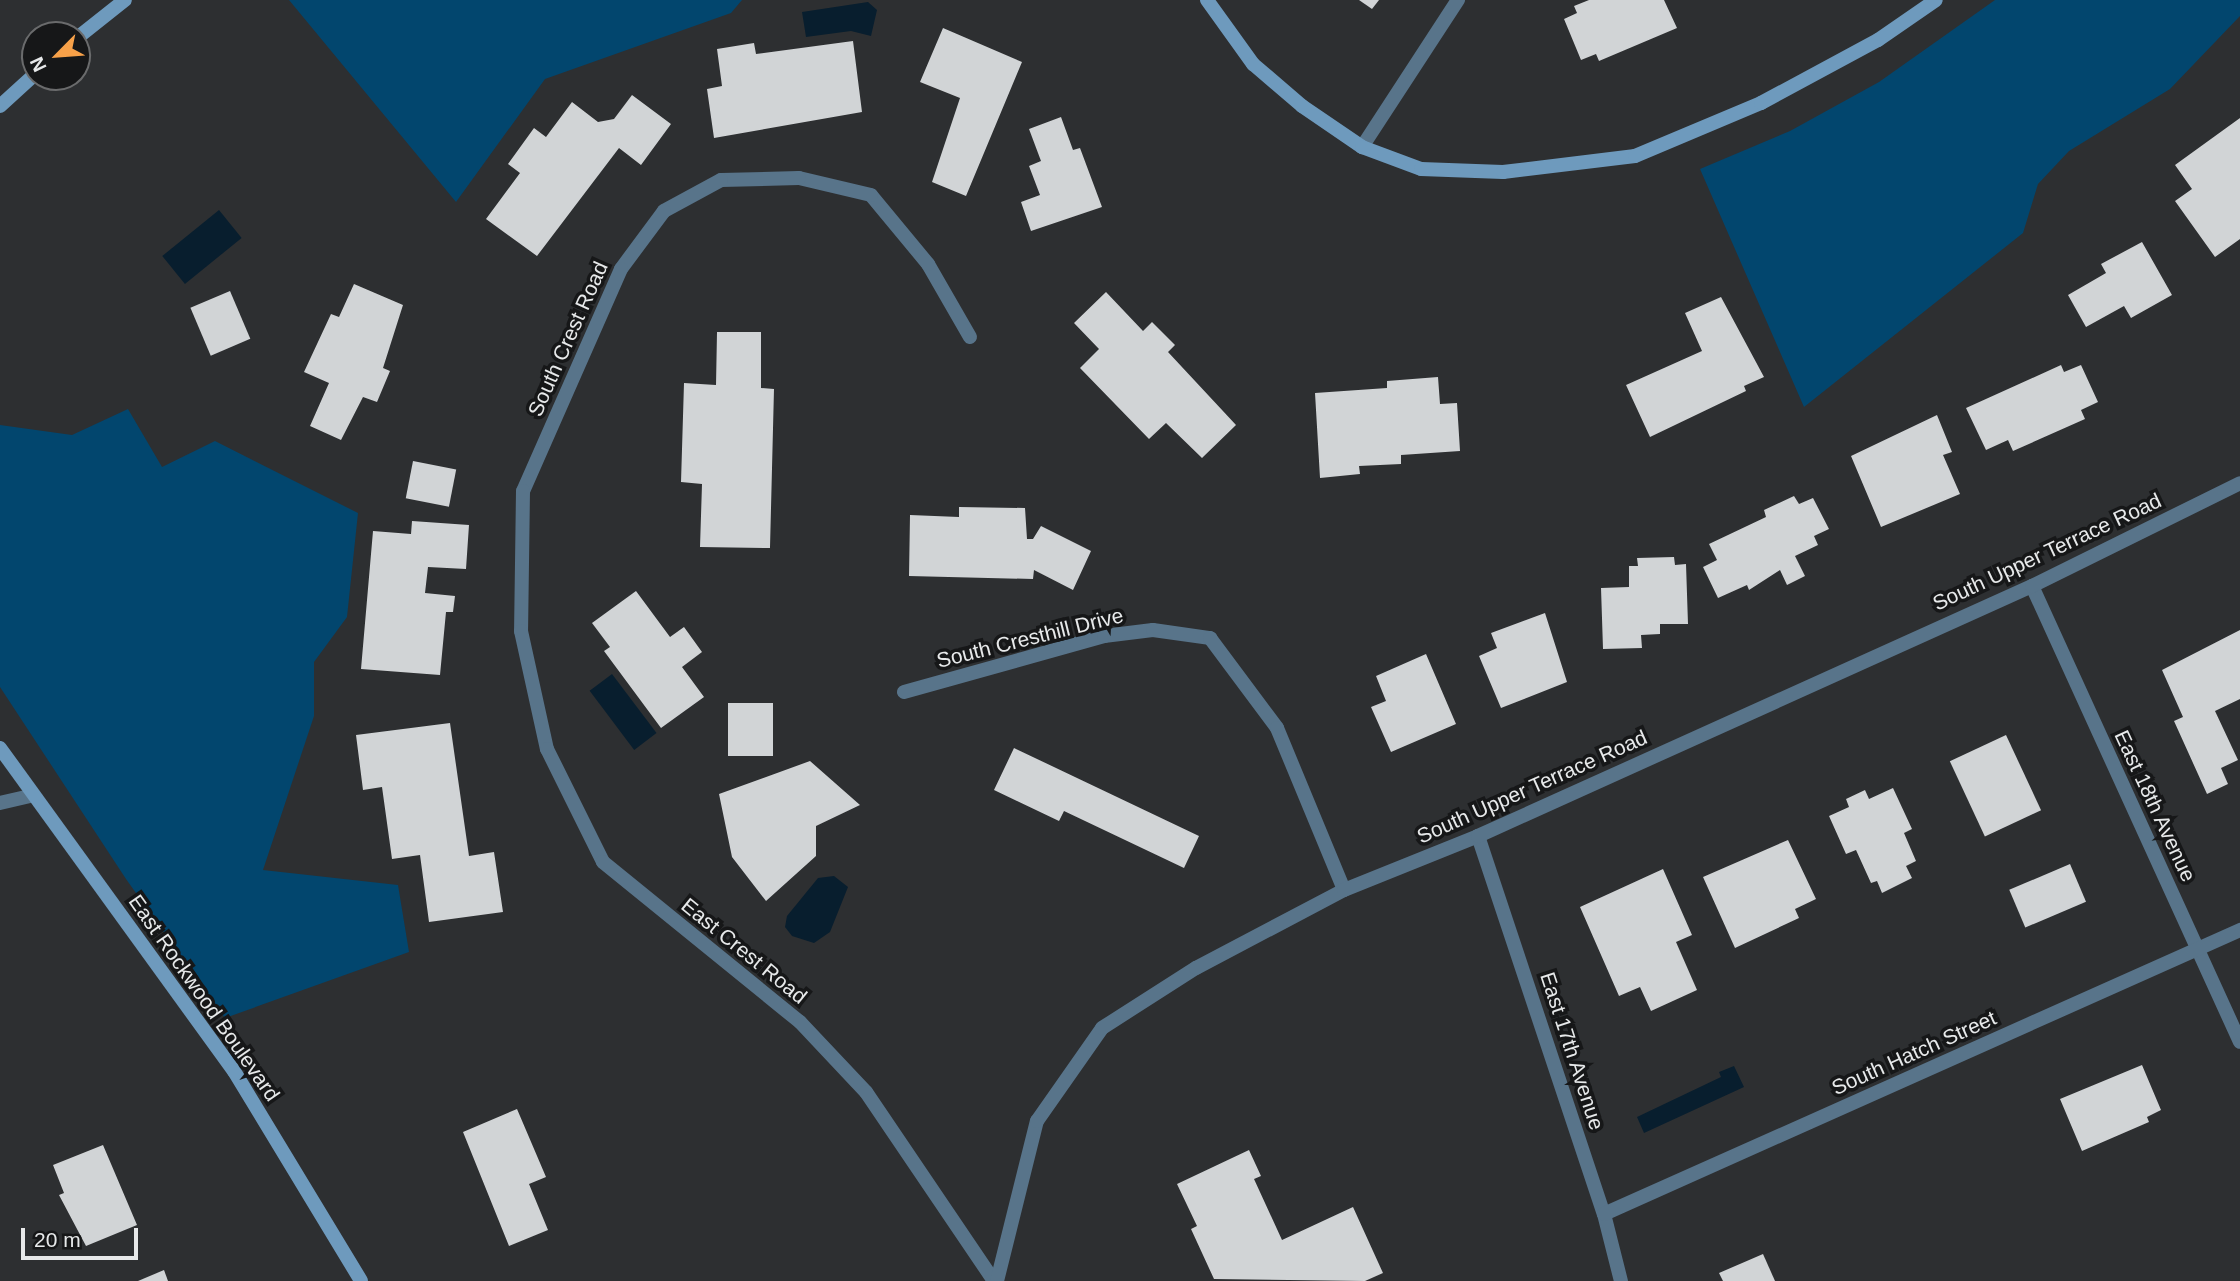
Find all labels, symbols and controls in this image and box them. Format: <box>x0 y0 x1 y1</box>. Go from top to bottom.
north arrow <box>21 21 91 91</box>
text: N <box>26 54 51 75</box>
street label: South Crest Road <box>523 258 613 420</box>
street label: South Upper Terrace Road <box>1928 488 2166 616</box>
street label: South Cresthill Drive <box>934 603 1126 673</box>
street label: South Upper Terrace Road <box>1413 725 1651 849</box>
street label: East 18th Avenue <box>2109 726 2201 886</box>
street label: East Rockwood Boulevard <box>123 890 285 1106</box>
street label: East Crest Road <box>676 893 812 1009</box>
street label: East 17th Avenue <box>1534 968 1610 1134</box>
street label: South Hatch Street <box>1828 1005 2000 1101</box>
scale bar <box>24 1214 142 1258</box>
text: 20 m <box>34 1228 81 1251</box>

